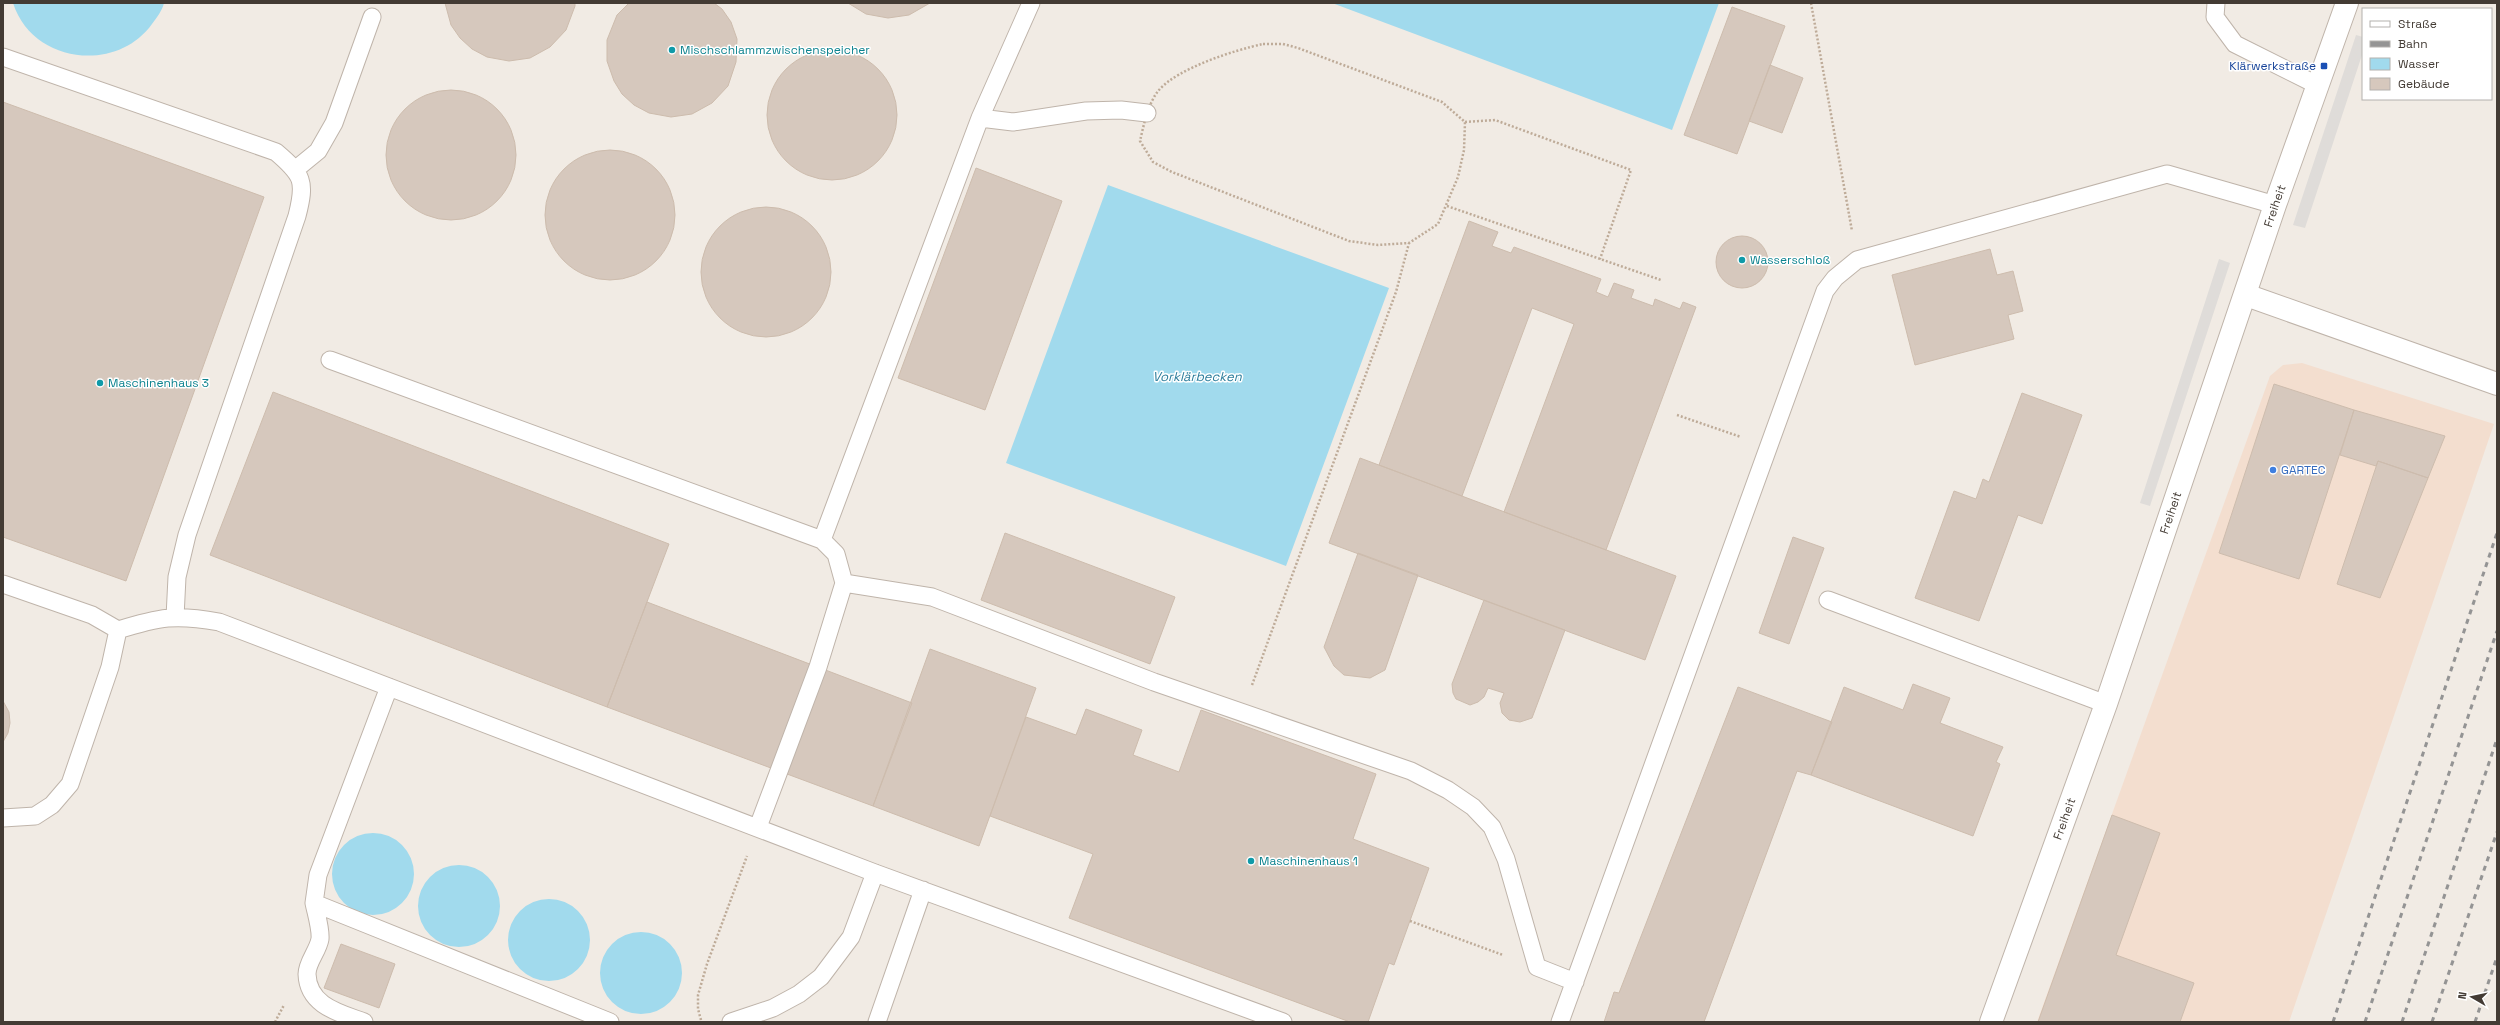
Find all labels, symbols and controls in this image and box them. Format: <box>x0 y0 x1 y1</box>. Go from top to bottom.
legend <box>2362 8 2492 100</box>
text: Straße <box>2398 16 2437 32</box>
text: Bahn <box>2398 36 2428 52</box>
place label: Mischschlammzwischenspeicher <box>680 42 870 58</box>
marker: Mischschlammzwischenspeicher <box>667 45 677 55</box>
text: Wasser <box>2398 56 2440 72</box>
place label: Klärwerkstraße <box>2229 58 2316 74</box>
marker: Klärwerkstraße <box>2319 61 2329 71</box>
text: Gebäude <box>2398 76 2450 92</box>
street label: Freiheit <box>2260 183 2290 229</box>
place label: Wasserschloß <box>1750 252 1831 268</box>
marker: Wasserschloß <box>1737 255 1747 265</box>
water label: Vorklärbecken <box>1152 368 1243 385</box>
place label: Maschinenhaus 3 <box>108 375 209 391</box>
marker: Maschinenhaus 3 <box>95 378 105 388</box>
place label: GARTEC <box>2281 462 2326 478</box>
marker: GARTEC <box>2268 465 2278 475</box>
street label: Freiheit <box>2156 490 2185 536</box>
street label: Freiheit <box>2049 796 2079 842</box>
place label: Maschinenhaus 1 <box>1259 853 1358 869</box>
marker: Maschinenhaus 1 <box>1246 856 1256 866</box>
north arrow <box>2452 977 2492 1017</box>
text: N <box>2455 991 2470 1000</box>

